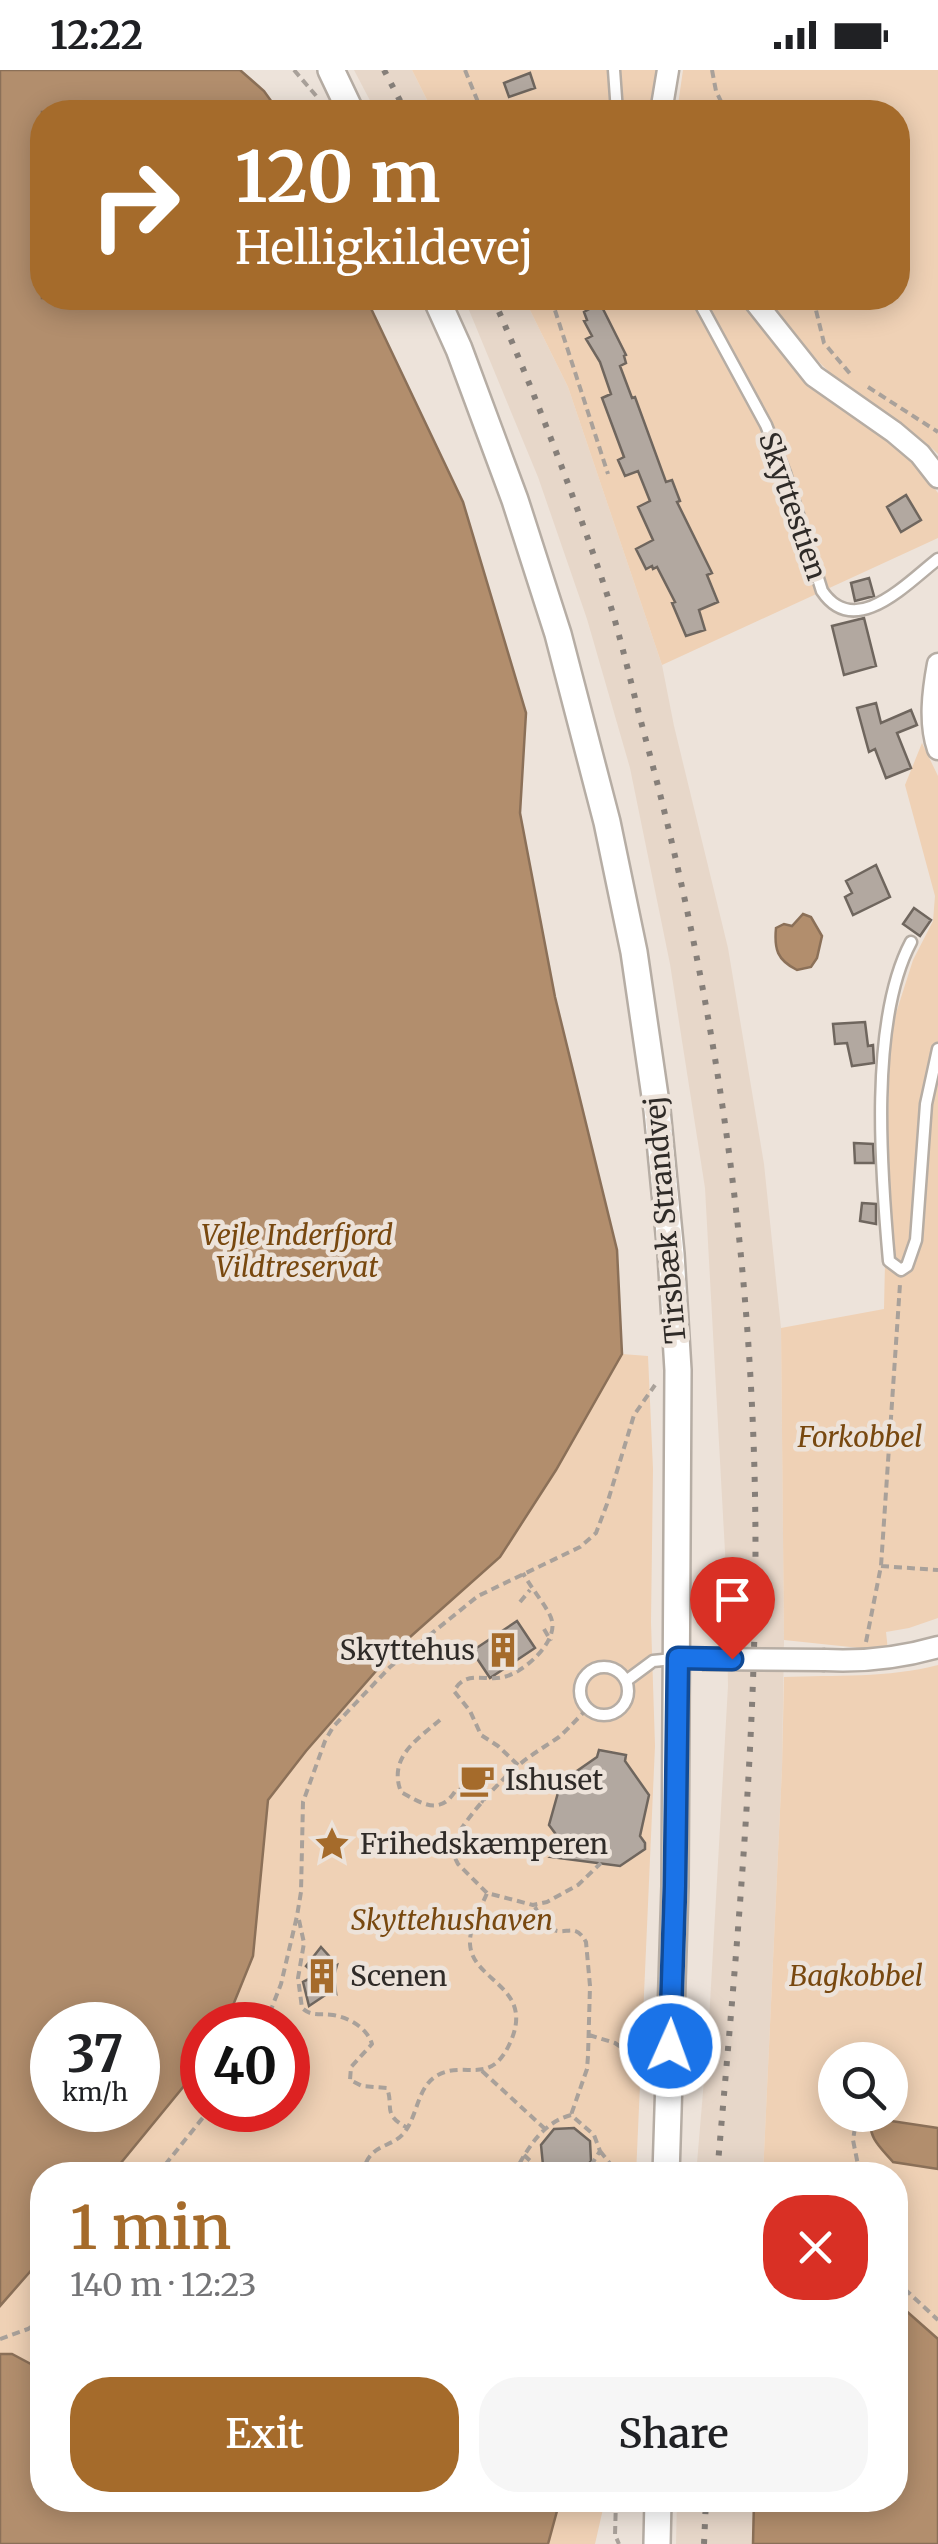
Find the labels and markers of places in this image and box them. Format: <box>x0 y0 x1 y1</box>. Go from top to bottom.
pin <box>690 1557 775 1660</box>
building icon: Skyttehus <box>484 1631 522 1669</box>
place label: Skyttehus <box>339 1632 475 1668</box>
cafe icon: Ishuset <box>458 1761 496 1799</box>
place label: Ishuset <box>505 1762 603 1798</box>
place icon: Frihedskæmperen <box>313 1825 351 1863</box>
place label: Frihedskæmperen <box>360 1826 608 1862</box>
building icon: Scenen <box>303 1957 341 1995</box>
place label: Scenen <box>350 1958 447 1994</box>

